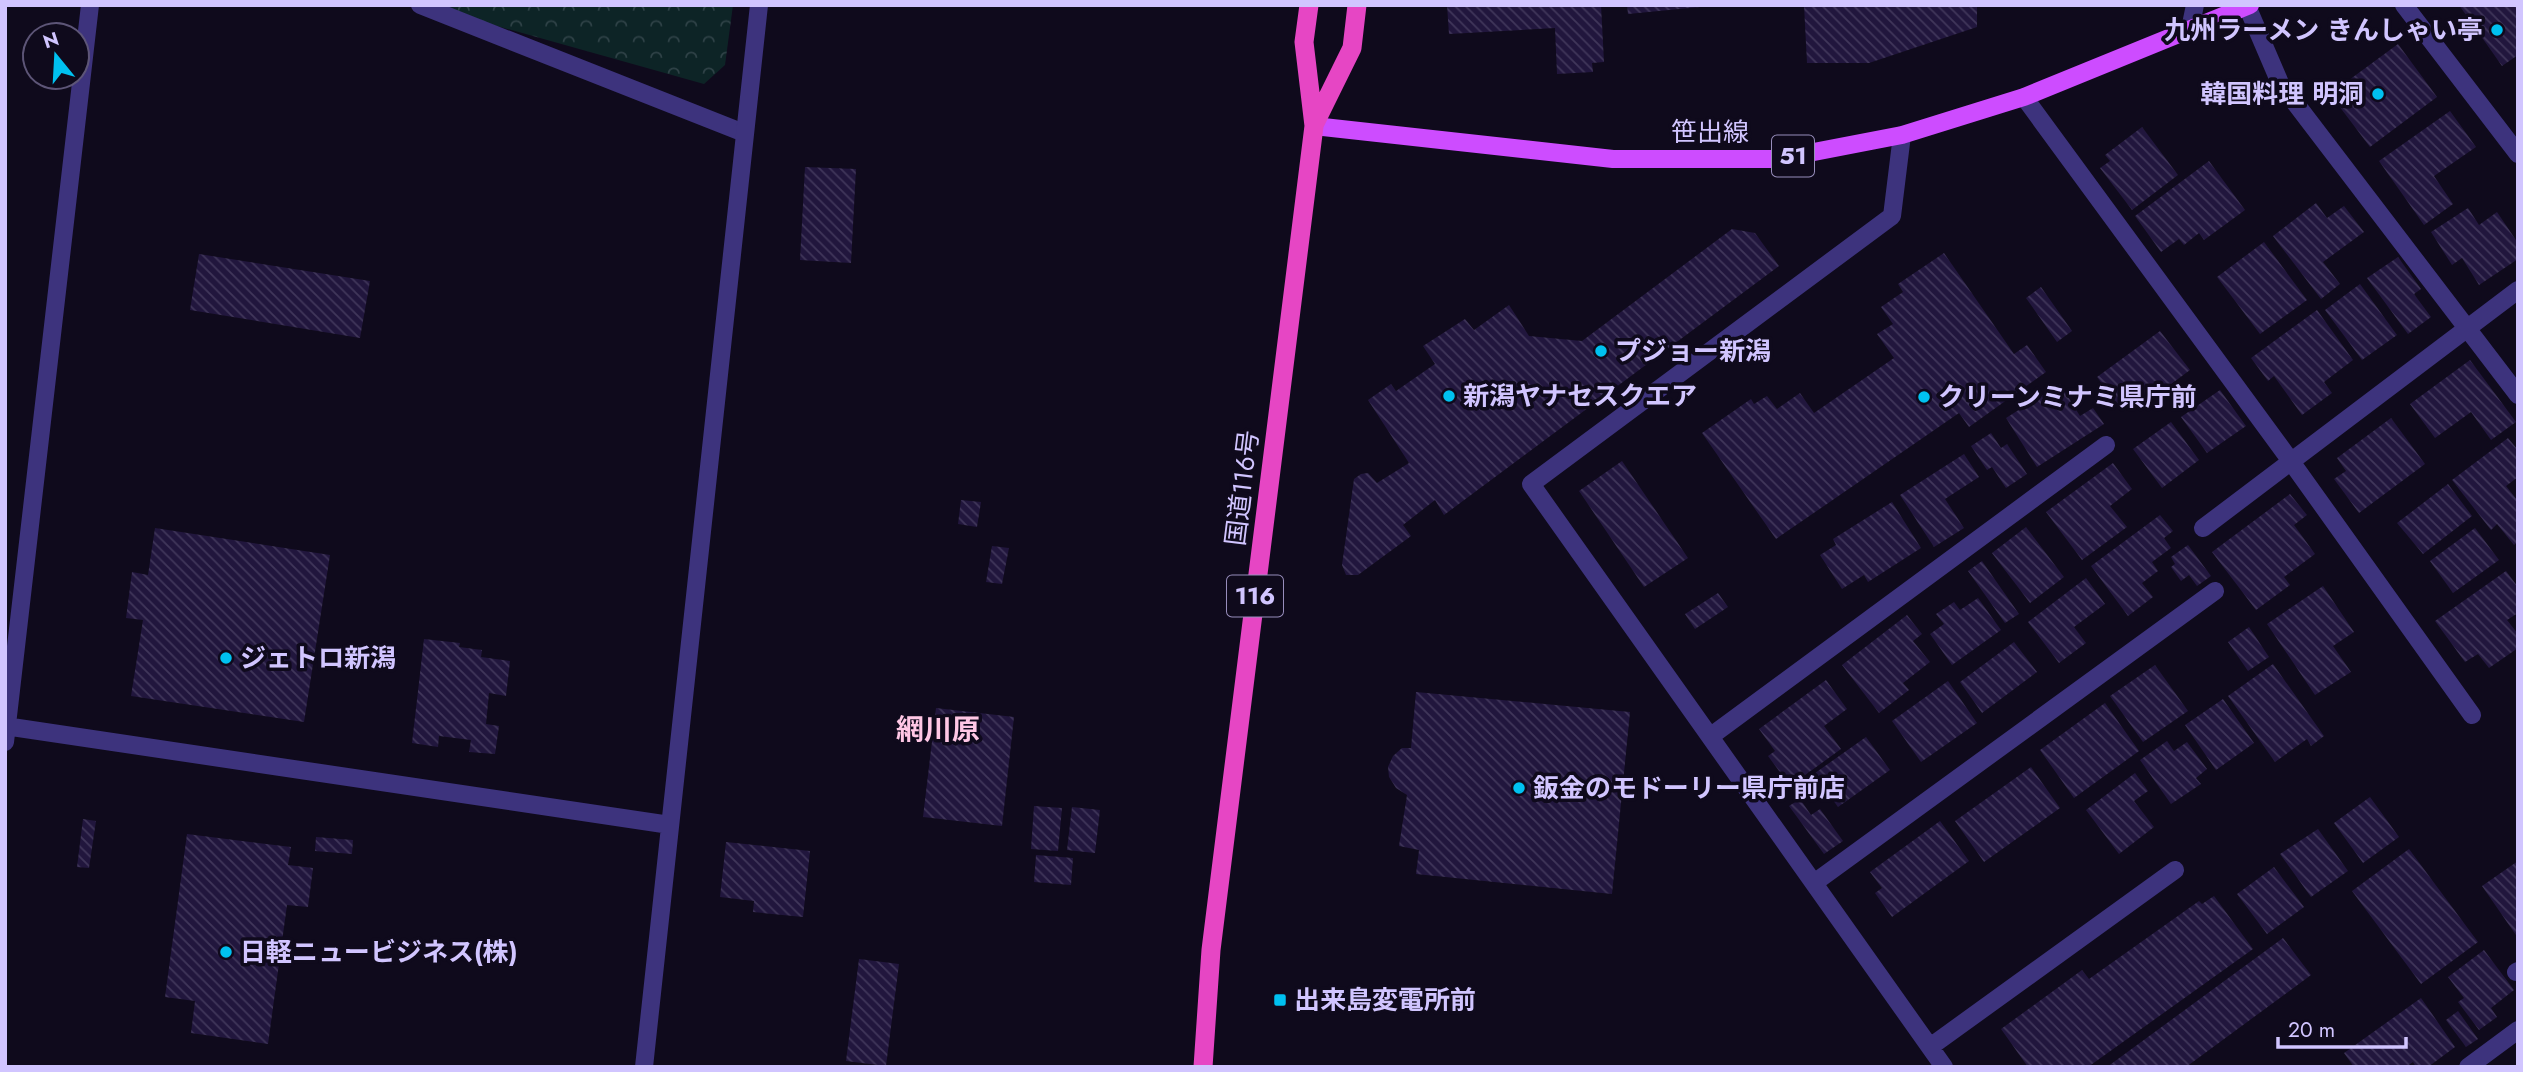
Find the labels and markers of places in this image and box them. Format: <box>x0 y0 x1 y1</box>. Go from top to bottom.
place label: 九州ラーメン きんしゃい亭 <box>2164 11 2483 49</box>
marker: 九州ラーメン きんしゃい亭 <box>2489 22 2505 38</box>
place label: 韓国料理 明洞 <box>2200 75 2364 113</box>
marker: 韓国料理 明洞 <box>2370 86 2386 102</box>
place label: プジョー新潟 <box>1615 332 1771 370</box>
marker: プジョー新潟 <box>1593 343 1609 359</box>
place label: 新潟ヤナセスクエア <box>1463 377 1697 415</box>
place label: クリーンミナミ県庁前 <box>1938 378 2197 416</box>
marker: 新潟ヤナセスクエア <box>1441 388 1457 404</box>
marker: クリーンミナミ県庁前 <box>1916 389 1932 405</box>
place label: ジェトロ新潟 <box>240 639 396 677</box>
marker: ジェトロ新潟 <box>218 650 234 666</box>
place label: 鈑金のモドーリー県庁前店 <box>1533 769 1845 807</box>
marker: 鈑金のモドーリー県庁前店 <box>1511 780 1527 796</box>
place label: 日軽ニュービジネス(株) <box>240 933 518 971</box>
marker: 日軽ニュービジネス(株) <box>218 944 234 960</box>
place label: 出来島変電所前 <box>1294 981 1476 1019</box>
marker: 出来島変電所前 <box>1272 992 1288 1008</box>

